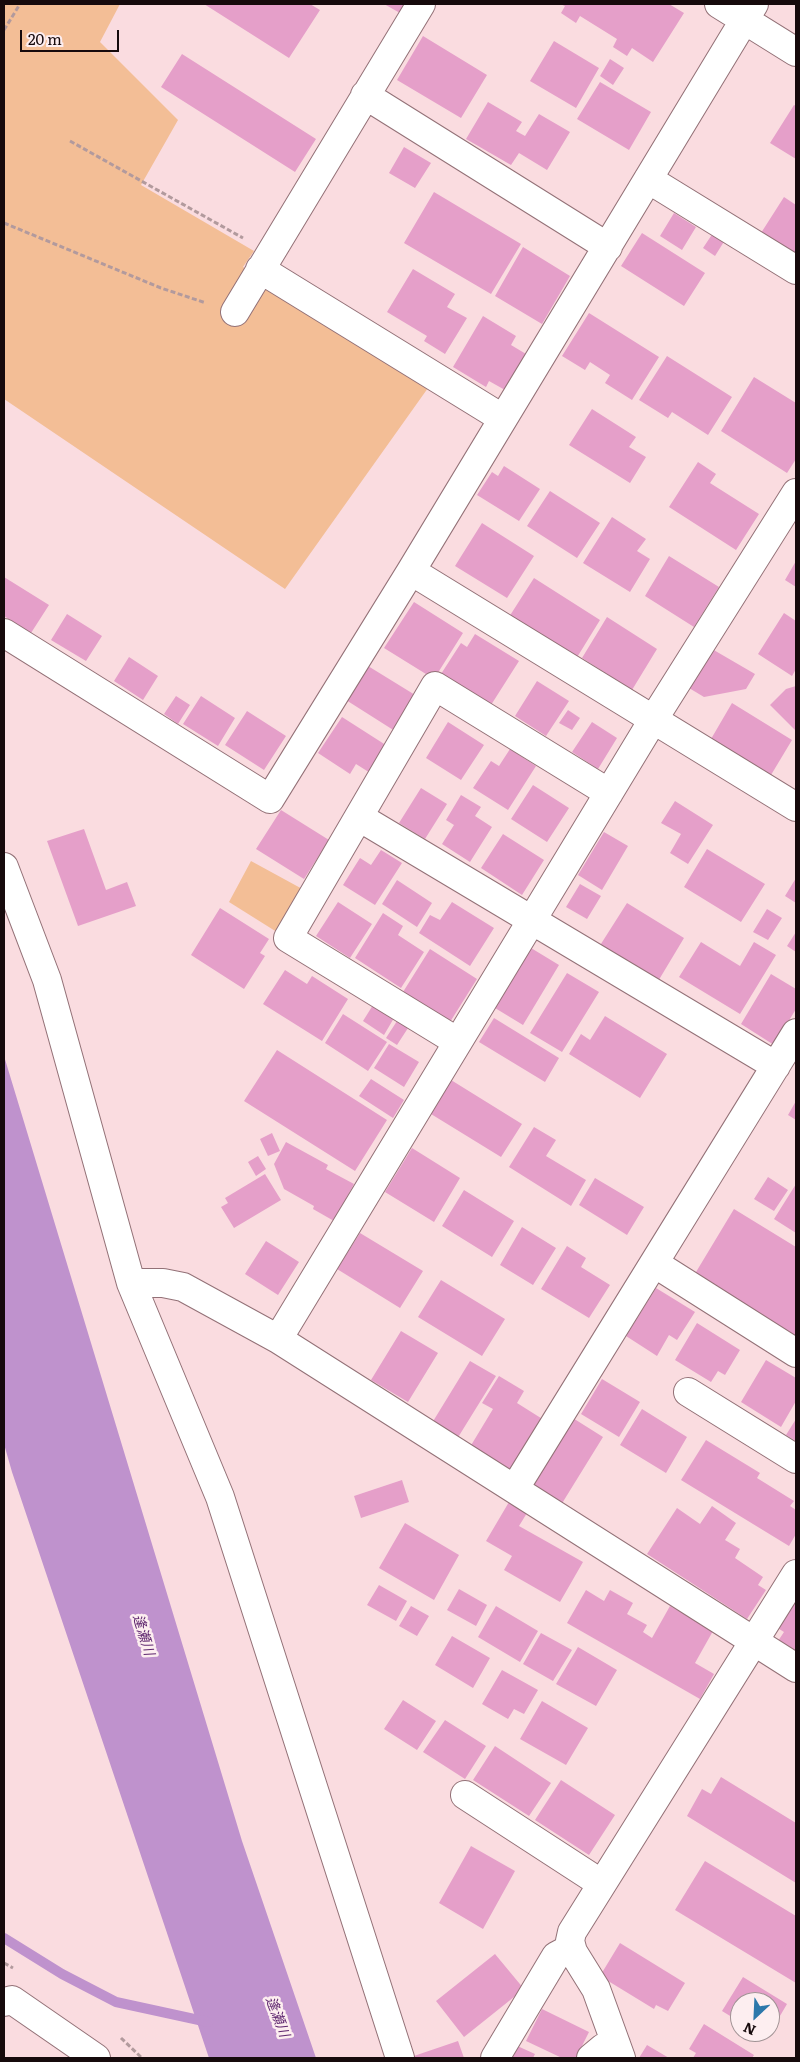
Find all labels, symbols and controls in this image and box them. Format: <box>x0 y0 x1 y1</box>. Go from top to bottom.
scale bar <box>22 20 121 52</box>
text: 20 m <box>28 27 62 50</box>
water label: 逢瀬川 <box>129 1612 157 1658</box>
north arrow <box>730 1992 780 2042</box>
water label: 逢瀬川 <box>262 1994 292 2040</box>
text: N <box>740 2018 759 2041</box>

